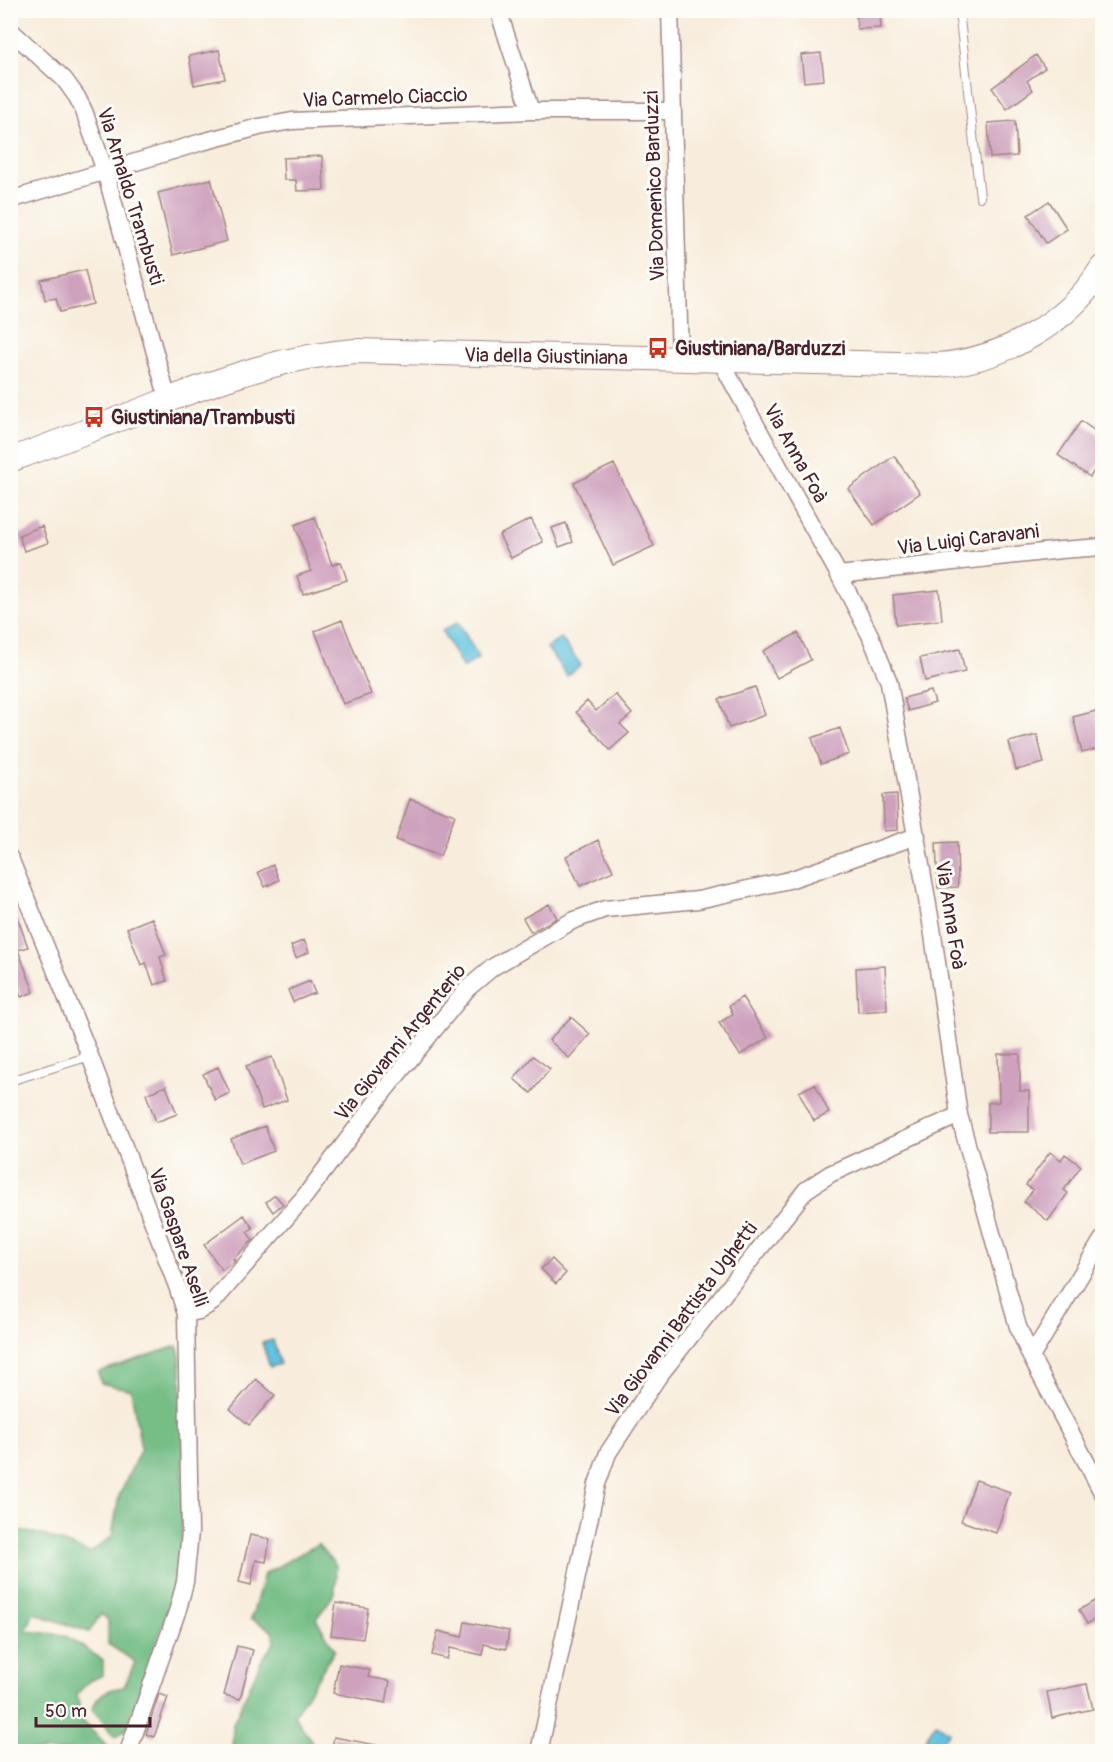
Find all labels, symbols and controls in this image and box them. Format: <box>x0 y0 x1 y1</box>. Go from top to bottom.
street label: Via Carmelo Ciaccio <box>302 82 468 113</box>
street label: Via Domenico Barduzzi <box>639 90 670 282</box>
street label: Via Arnaldo Trambusti <box>92 104 169 288</box>
bus stop icon: Giustiniana/Barduzzi <box>646 336 670 360</box>
place label: Giustiniana/Barduzzi <box>675 336 846 361</box>
street label: Via della Giustiniana <box>464 343 628 370</box>
street label: Via Anna Foà <box>758 399 833 507</box>
bus stop icon: Giustiniana/Trambusti <box>82 405 106 429</box>
place label: Giustiniana/Trambusti <box>111 405 295 430</box>
street label: Via Luigi Caravani <box>896 518 1040 561</box>
street label: Via Anna Foà <box>930 859 971 971</box>
street label: Via Giovanni Argenterio <box>329 958 472 1126</box>
street label: Via Gaspare Aselli <box>143 1164 214 1310</box>
street label: Via Giovanni Battista Ughetti <box>600 1217 763 1422</box>
scale bar <box>36 1690 150 1728</box>
text: 50 m <box>45 1700 87 1723</box>

